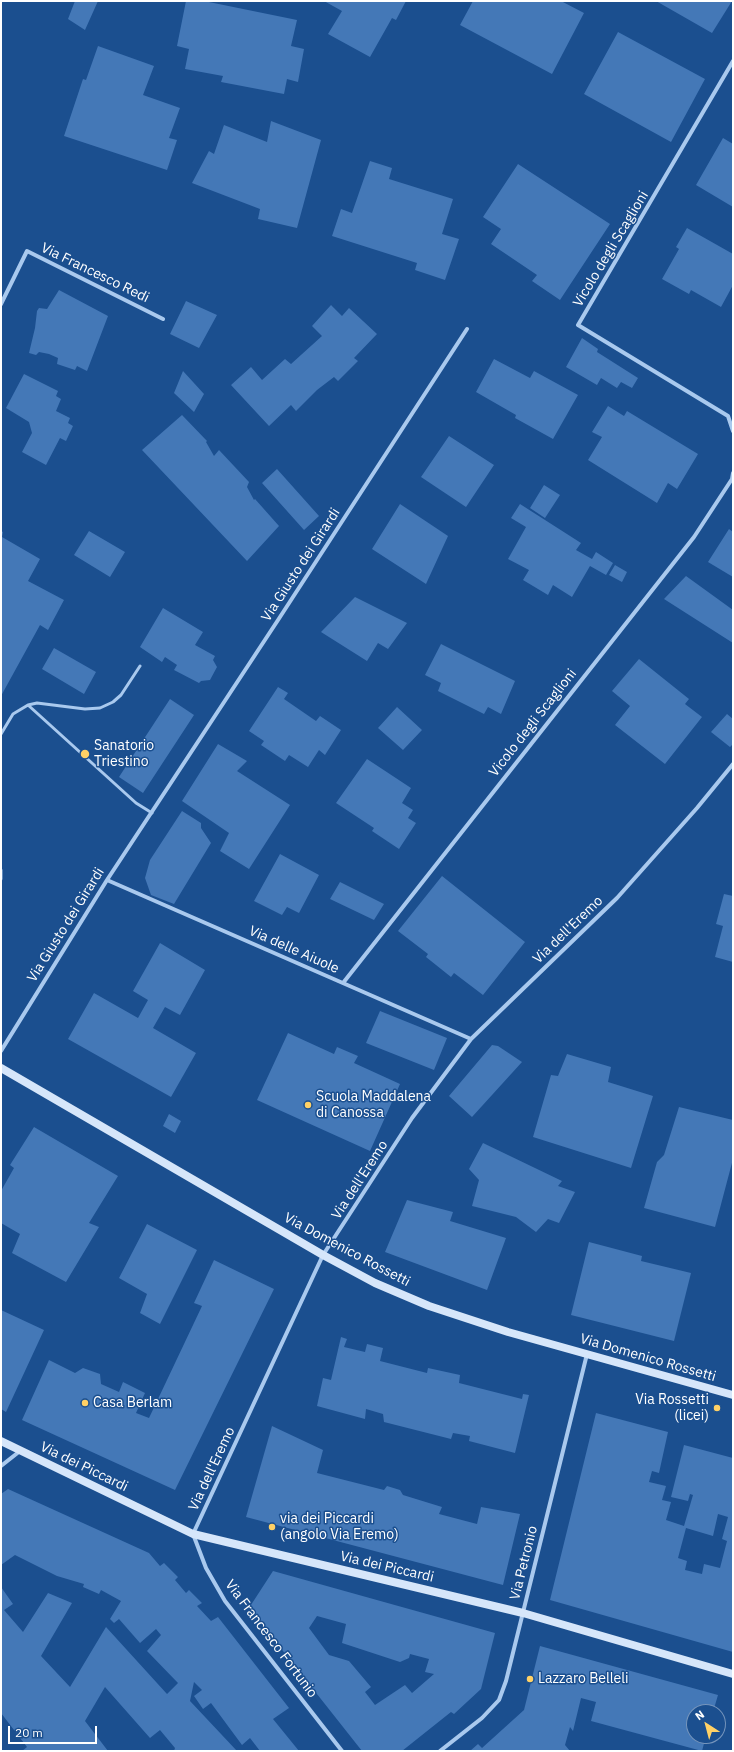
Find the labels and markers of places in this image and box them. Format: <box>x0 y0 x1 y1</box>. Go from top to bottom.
place label: Sanatorio Triestino <box>94 738 154 770</box>
marker: Sanatorio Triestino <box>79 748 91 760</box>
place label: Scuola Maddalena di Canossa <box>316 1089 431 1122</box>
marker: Scuola Maddalena di Canossa <box>303 1100 313 1110</box>
place label: Via Rossetti (licei) <box>635 1392 709 1424</box>
place label: Casa Berlam <box>93 1395 172 1411</box>
marker: Casa Berlam <box>80 1398 90 1408</box>
marker: Via Rossetti (licei) <box>712 1403 722 1413</box>
place label: via dei Piccardi (angolo Via Eremo) <box>280 1511 399 1544</box>
marker: via dei Piccardi (angolo Via Eremo) <box>267 1522 277 1532</box>
place label: Lazzaro Belleli <box>538 1671 629 1687</box>
marker: Lazzaro Belleli <box>525 1674 535 1684</box>

